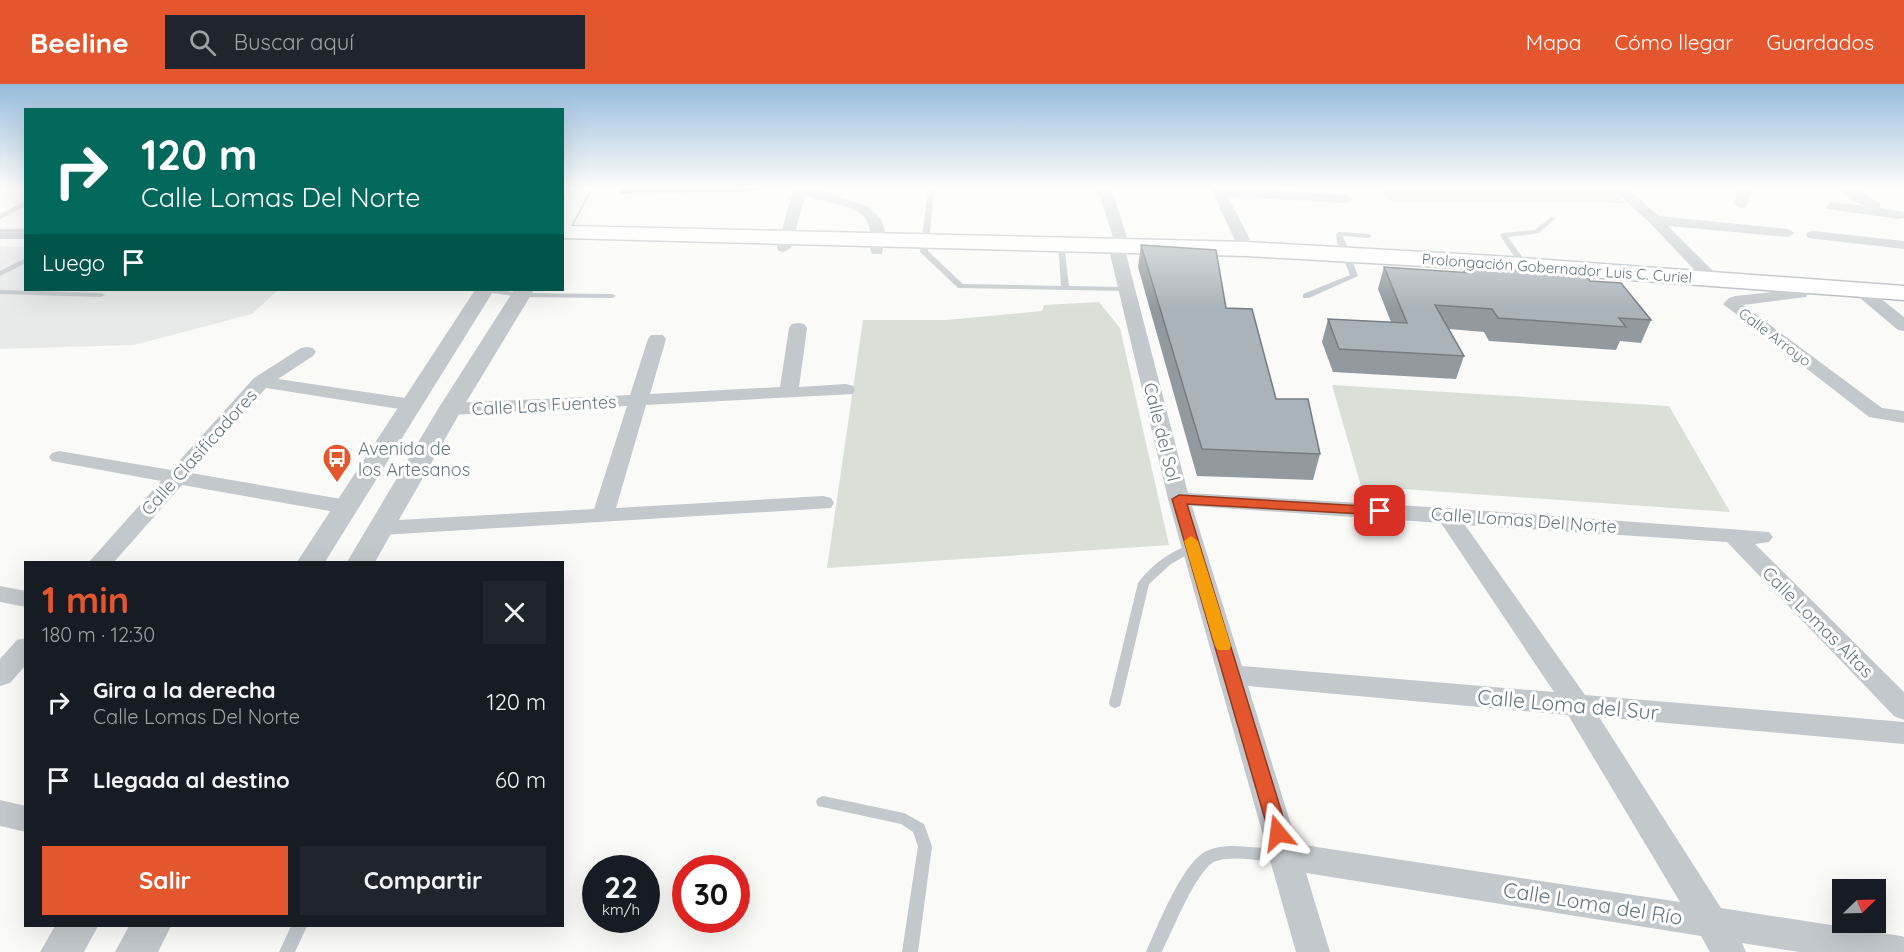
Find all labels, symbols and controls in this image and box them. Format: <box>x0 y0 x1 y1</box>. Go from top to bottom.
search box <box>165 15 585 69</box>
text: Beeline <box>30 25 129 60</box>
icon: search <box>186 26 219 59</box>
text: Buscar aquí <box>234 28 354 56</box>
text: Mapa <box>1526 29 1581 55</box>
text: Cómo llegar <box>1614 29 1733 55</box>
text: Guardados <box>1766 29 1874 55</box>
text: 120 m <box>141 128 258 181</box>
icon: right <box>42 132 120 210</box>
text: Calle Lomas Del Norte <box>141 180 421 214</box>
icon: arrive <box>117 246 150 279</box>
text: Luego <box>42 249 105 277</box>
street label: Prolongación Gobernador Luis C. Curiel <box>1421 249 1693 287</box>
street label: Calle Arroyo <box>1735 304 1815 370</box>
street label: Calle del Sol <box>1139 380 1185 484</box>
street label: Calle Clasificadores <box>136 384 262 520</box>
street label: Calle Las Fuentes <box>471 390 617 420</box>
place label: Avenida de los Artesanos <box>358 437 470 481</box>
bus stop icon: Avenida de los Artesanos <box>321 442 353 484</box>
pin <box>1354 485 1405 536</box>
icon: arrive <box>1363 494 1396 527</box>
street label: Calle Lomas Del Norte <box>1430 502 1618 538</box>
street label: Calle Lomas Altas <box>1757 561 1879 683</box>
text: 1 min <box>42 577 129 622</box>
button: close <box>483 581 546 644</box>
text: 180 m · 12:30 <box>42 622 155 647</box>
text: Gira a la derecha <box>93 676 276 704</box>
street label: Calle Loma del Sur <box>1476 683 1660 725</box>
icon: right <box>42 686 75 719</box>
text: 120 m <box>487 688 546 716</box>
text: Calle Lomas Del Norte <box>93 704 300 729</box>
icon: arrive <box>42 764 75 797</box>
text: Llegada al destino <box>93 766 290 794</box>
text: 60 m <box>495 766 546 794</box>
position arrow <box>1246 801 1310 865</box>
button: Salir <box>42 846 288 915</box>
button: Compartir <box>300 846 546 915</box>
speed limit sign: 30 <box>672 855 750 933</box>
text: 22 <box>604 868 638 906</box>
street label: Calle Loma del Río <box>1501 876 1685 930</box>
north arrow <box>1832 879 1886 933</box>
map controls <box>1832 879 1886 933</box>
text: km/h <box>602 900 640 919</box>

